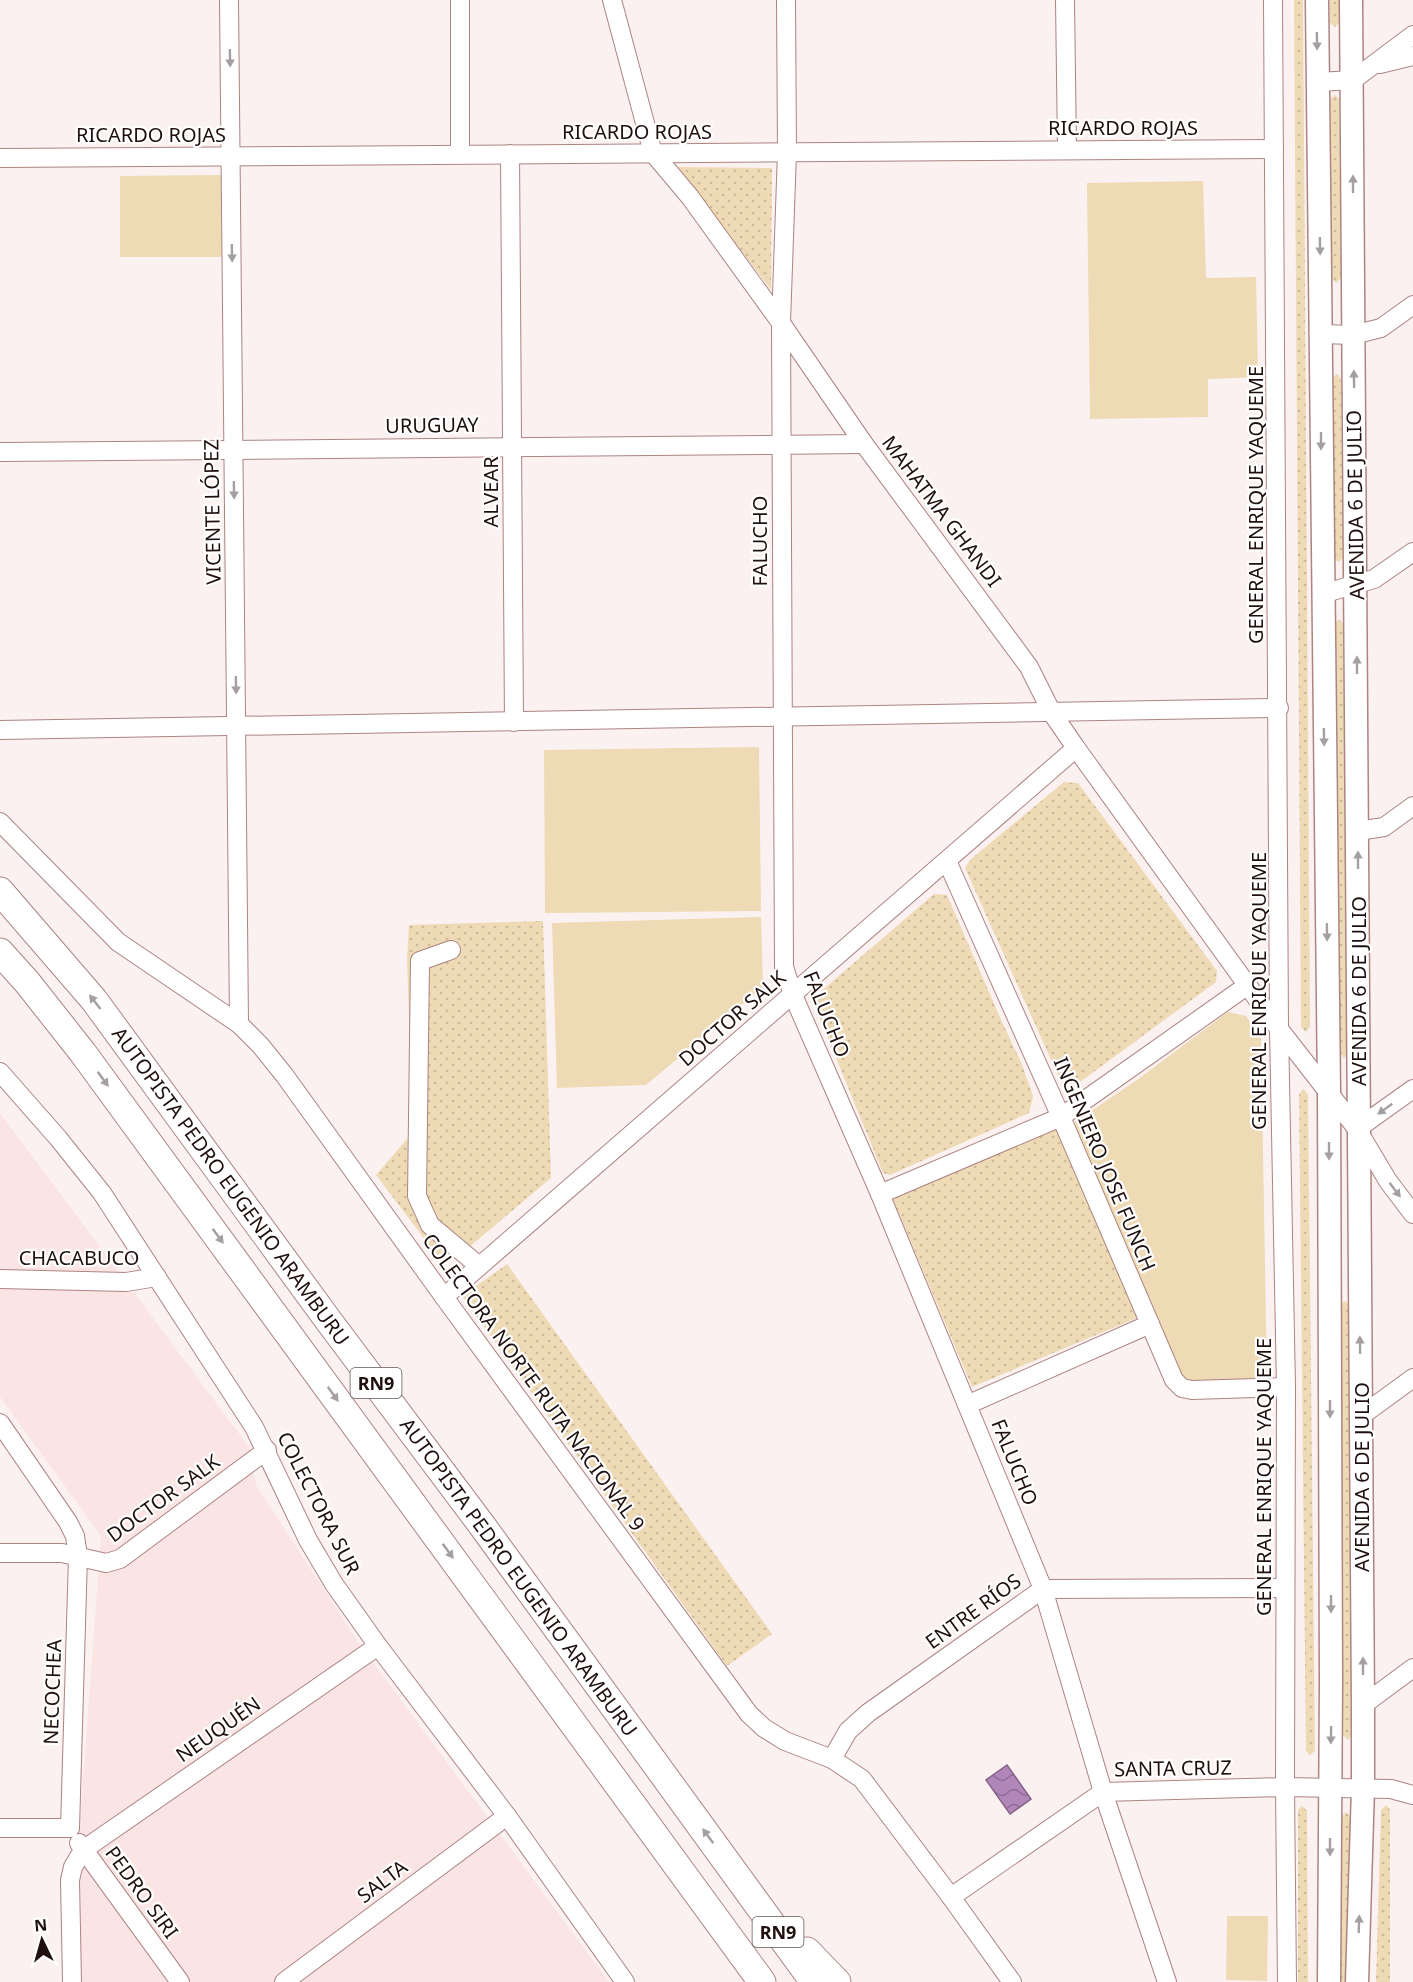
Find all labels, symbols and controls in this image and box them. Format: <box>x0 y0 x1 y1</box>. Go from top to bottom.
one-way arrow <box>1312 32 1322 51</box>
one-way arrow <box>225 49 235 68</box>
street label: RICARDO ROJAS <box>1048 114 1198 141</box>
street label: RICARDO ROJAS <box>562 118 712 145</box>
street label: RICARDO ROJAS <box>76 121 226 148</box>
one-way arrow <box>1348 174 1358 193</box>
one-way arrow <box>1315 236 1324 255</box>
one-way arrow <box>227 244 236 263</box>
street label: GENERAL ENRIQUE YAQUEME <box>1242 366 1269 644</box>
one-way arrow <box>1349 369 1359 388</box>
street label: AVENIDA 6 DE JULIO <box>1340 410 1370 600</box>
street label: URUGUAY <box>385 411 480 439</box>
street label: MAHATMA GHANDI <box>876 430 1008 592</box>
one-way arrow <box>1316 431 1326 450</box>
street label: VICENTE LÓPEZ <box>197 439 227 585</box>
street label: ALVEAR <box>477 456 504 528</box>
one-way arrow <box>229 481 239 500</box>
street label: FALUCHO <box>746 496 773 586</box>
one-way arrow <box>1352 656 1362 675</box>
one-way arrow <box>231 676 241 695</box>
one-way arrow <box>1319 727 1329 746</box>
one-way arrow <box>1353 851 1363 870</box>
street label: GENERAL ENRIQUE YAQUEME <box>1245 852 1272 1130</box>
street label: AVENIDA 6 DE JULIO <box>1345 896 1372 1086</box>
one-way arrow <box>1322 922 1331 941</box>
street label: DOCTOR SALK <box>673 964 792 1072</box>
street label: FALUCHO <box>797 967 857 1061</box>
one-way arrow <box>90 994 102 1009</box>
street label: AUTOPISTA PEDRO EUGENIO ARAMBURU <box>106 1021 356 1351</box>
street label: INGENIERO JOSE FUNCH <box>1048 1053 1162 1275</box>
one-way arrow <box>96 1071 108 1086</box>
one-way arrow <box>1377 1103 1393 1115</box>
one-way arrow <box>1324 1141 1334 1160</box>
one-way arrow <box>1389 1182 1401 1198</box>
street label: COLECTORA NORTE RUTA NACIONAL 9 <box>417 1228 651 1536</box>
one-way arrow <box>211 1229 223 1244</box>
street label: CHACABUCO <box>19 1244 139 1271</box>
one-way arrow <box>1355 1335 1365 1354</box>
street label: GENERAL ENRIQUE YAQUEME <box>1250 1338 1277 1616</box>
road number: RN9 <box>350 1368 401 1398</box>
street label: AVENIDA 6 DE JULIO <box>1348 1382 1375 1572</box>
one-way arrow <box>326 1386 338 1401</box>
one-way arrow <box>1325 1399 1335 1418</box>
street label: AUTOPISTA PEDRO EUGENIO ARAMBURU <box>394 1412 644 1742</box>
street label: FALUCHO <box>985 1415 1045 1509</box>
street label: COLECTORA SUR <box>271 1427 367 1580</box>
street label: DOCTOR SALK <box>101 1447 225 1548</box>
one-way arrow <box>441 1544 453 1559</box>
street label: ENTRE RÍOS <box>920 1567 1026 1655</box>
one-way arrow <box>1326 1594 1336 1613</box>
street label: NECOCHEA <box>37 1639 67 1745</box>
one-way arrow <box>1358 1656 1368 1675</box>
street label: NEUQUÉN <box>170 1690 266 1768</box>
one-way arrow <box>1326 1726 1335 1745</box>
street label: SANTA CRUZ <box>1114 1753 1232 1783</box>
one-way arrow <box>702 1828 714 1844</box>
one-way arrow <box>1325 1837 1335 1856</box>
street label: PEDRO SIRI <box>99 1840 185 1944</box>
street label: SALTA <box>351 1853 413 1909</box>
north arrow <box>12 1910 72 1970</box>
text: N <box>33 1914 48 1937</box>
one-way arrow <box>1354 1914 1364 1933</box>
road number: RN9 <box>752 1917 804 1947</box>

